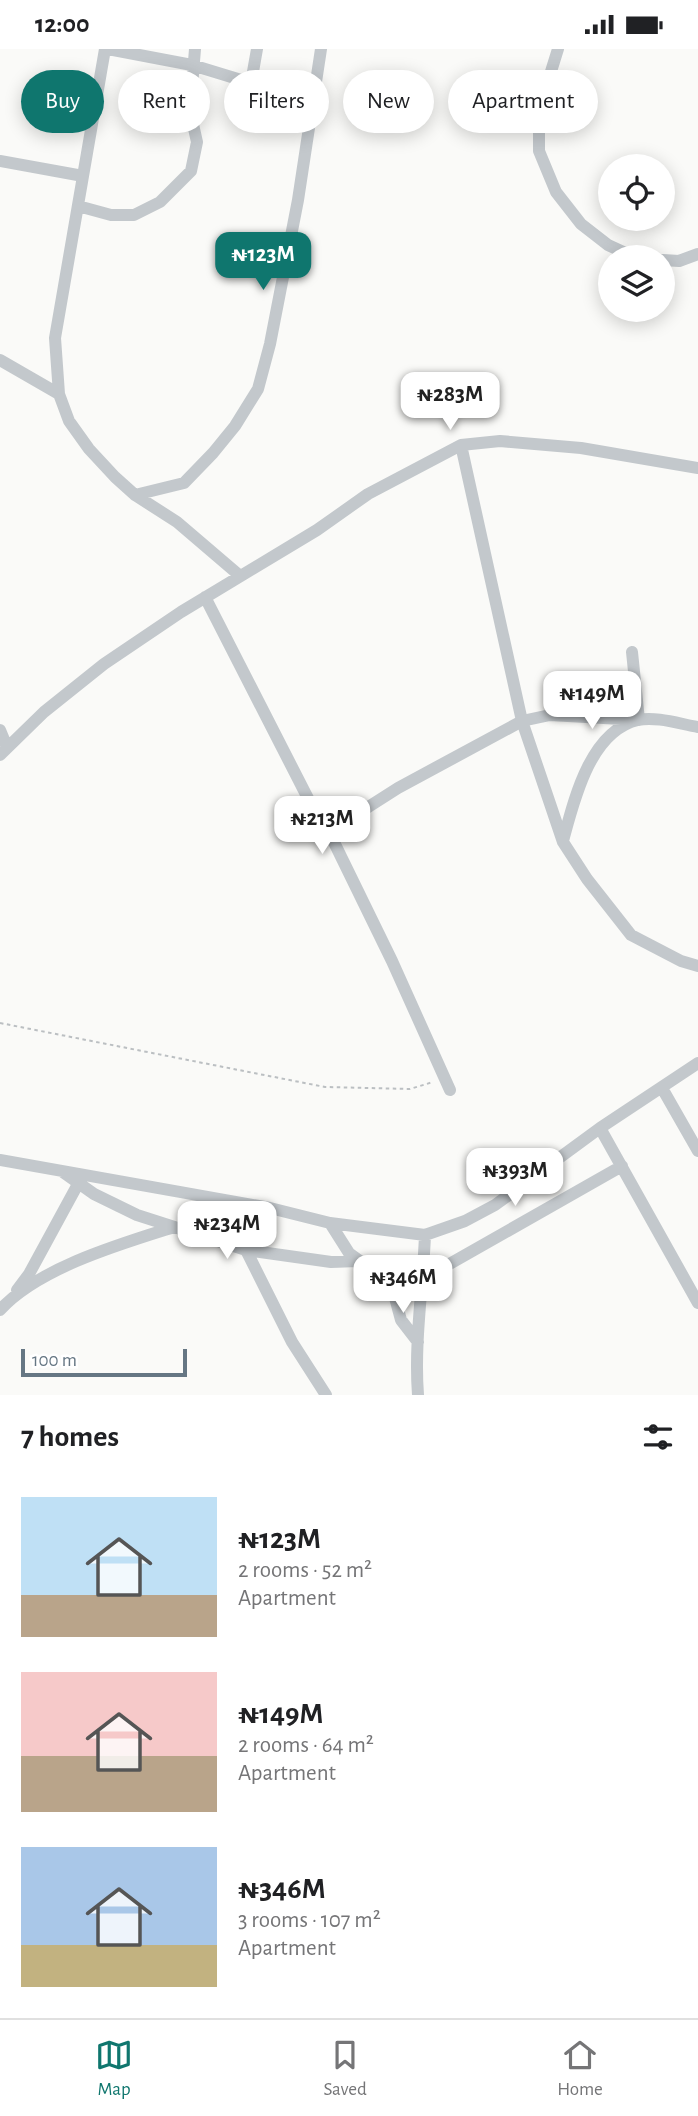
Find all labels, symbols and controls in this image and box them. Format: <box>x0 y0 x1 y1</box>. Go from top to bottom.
text: 12:00 <box>35 11 90 37</box>
chip: Buy <box>21 70 104 133</box>
chip: Rent <box>118 70 210 133</box>
chip: Filters <box>224 70 329 133</box>
chip: New <box>343 70 434 133</box>
chip: Apartment <box>448 70 598 133</box>
map controls <box>598 154 675 322</box>
button: locate <box>598 154 675 231</box>
pin: ₦123M <box>214 233 312 292</box>
text: ₦123M <box>231 243 295 266</box>
button: layers <box>598 245 675 322</box>
pin: ₦283M <box>401 373 499 432</box>
text: ₦283M <box>417 383 483 406</box>
pin: ₦149M <box>543 671 641 731</box>
text: ₦149M <box>559 682 625 705</box>
pin: ₦213M <box>273 797 371 856</box>
text: ₦213M <box>290 807 354 830</box>
pin: ₦393M <box>466 1149 564 1208</box>
text: ₦393M <box>482 1159 548 1182</box>
pin: ₦234M <box>178 1201 276 1261</box>
text: ₦234M <box>194 1212 260 1235</box>
pin: ₦346M <box>354 1255 452 1315</box>
text: ₦346M <box>369 1266 437 1289</box>
scale bar <box>21 1346 187 1378</box>
text: 100 m <box>32 1351 77 1370</box>
icon: filters <box>639 1418 677 1456</box>
text: 7 homes <box>21 1422 119 1452</box>
text: ₦123M <box>238 1524 321 1554</box>
icon: home <box>77 1525 161 1609</box>
text: 2 rooms · 52 m² <box>238 1559 372 1582</box>
text: Apartment <box>238 1587 336 1610</box>
text: ₦149M <box>238 1699 323 1729</box>
icon: home <box>77 1700 161 1784</box>
text: 2 rooms · 64 m² <box>238 1734 374 1757</box>
text: Apartment <box>238 1762 336 1785</box>
text: ₦346M <box>238 1874 326 1904</box>
icon: home <box>77 1875 161 1959</box>
text: 3 rooms · 107 m² <box>238 1909 381 1932</box>
text: Apartment <box>238 1937 336 1960</box>
tab: Map <box>95 2036 133 2101</box>
tab: Saved <box>323 2036 367 2101</box>
tab: Home <box>557 2036 603 2101</box>

